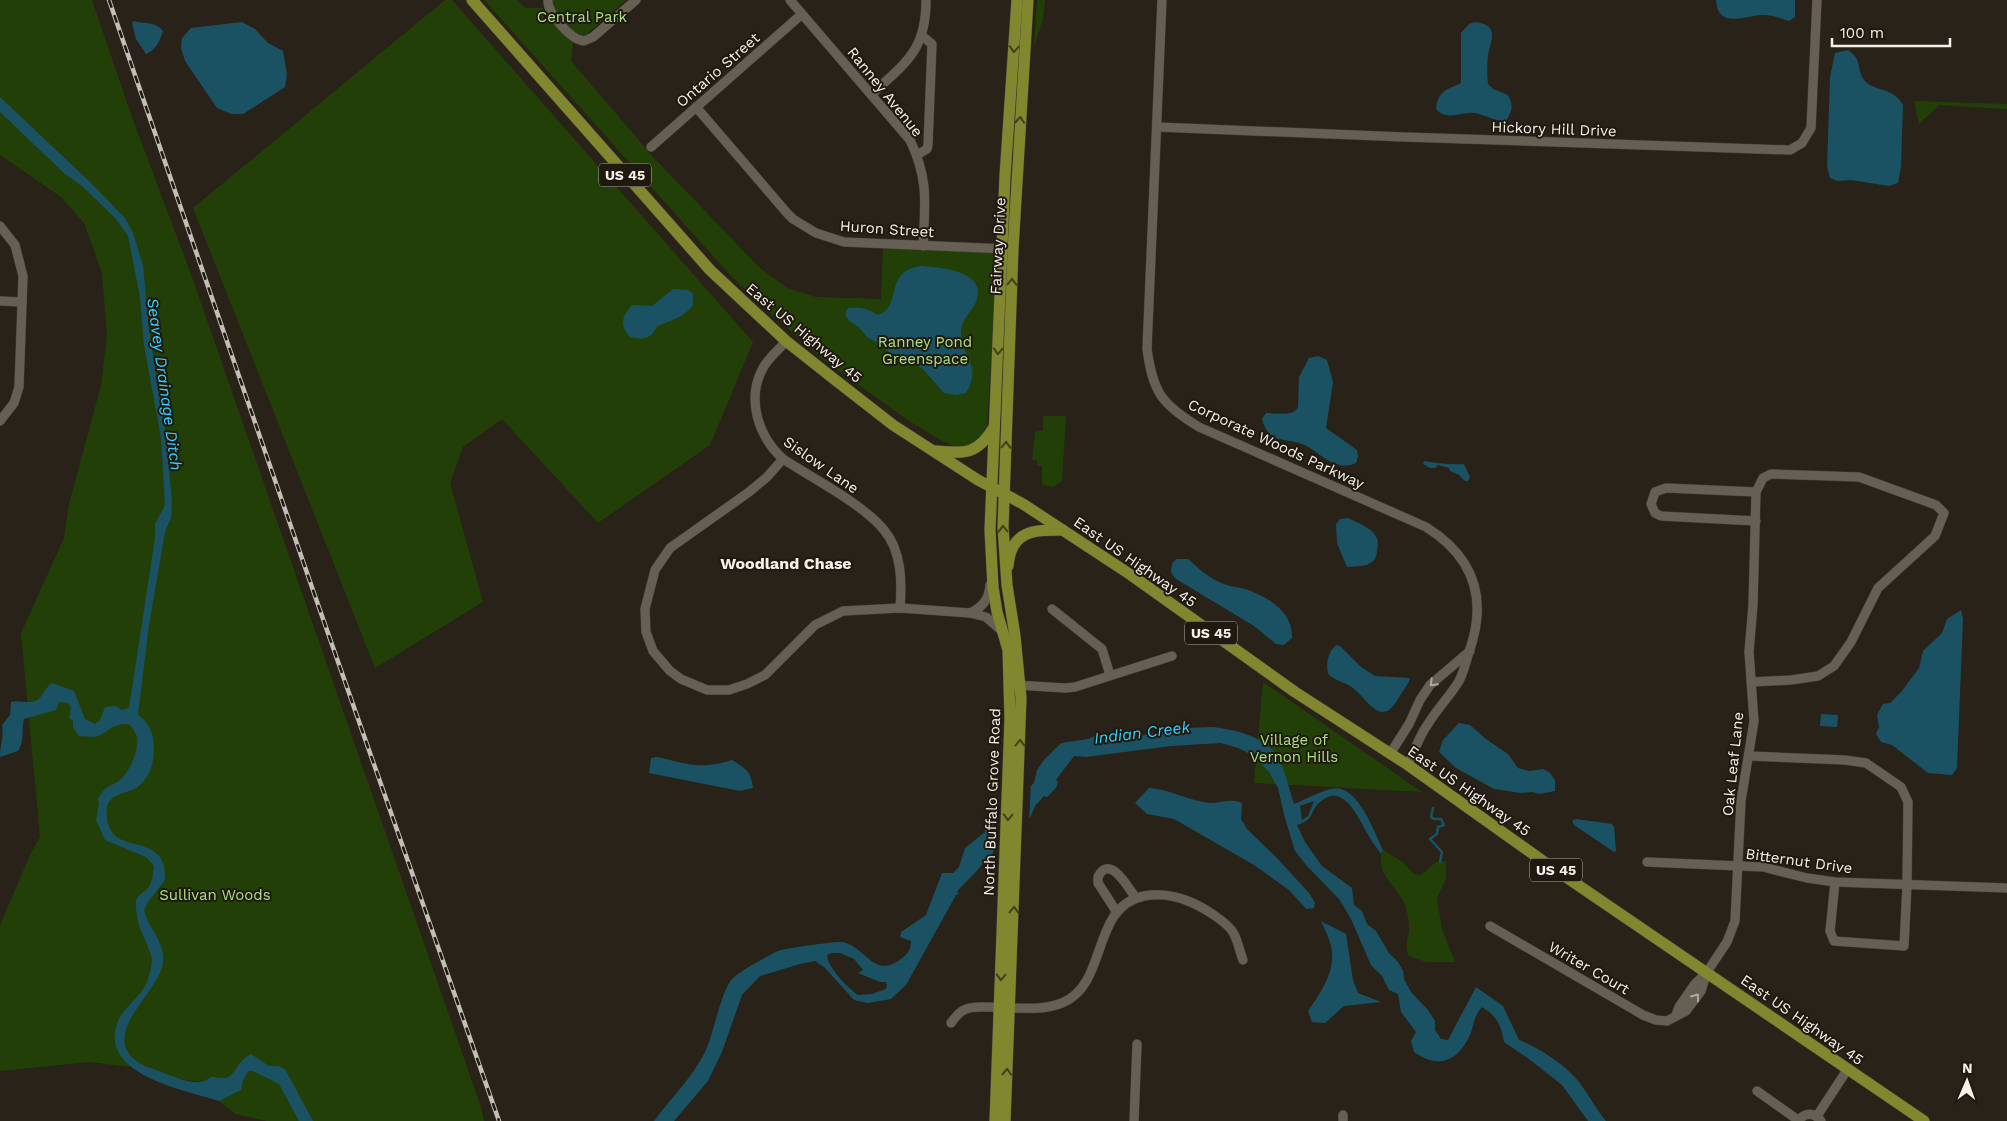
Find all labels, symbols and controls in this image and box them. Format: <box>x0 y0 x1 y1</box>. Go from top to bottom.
park label: Central Park <box>537 8 628 26</box>
scale bar <box>1832 15 1950 47</box>
text: 100 m <box>1840 24 1884 42</box>
street label: Ontario Street <box>673 28 764 111</box>
street label: Ranney Avenue <box>843 43 927 141</box>
one-way arrow <box>1008 45 1019 53</box>
one-way arrow <box>1014 116 1025 124</box>
street label: Hickory Hill Drive <box>1491 118 1617 140</box>
road number: US 45 <box>599 164 651 186</box>
street label: Fairway Drive <box>986 197 1010 295</box>
street label: Huron Street <box>839 217 936 241</box>
one-way arrow <box>1006 278 1017 286</box>
street label: East US Highway 45 <box>742 279 866 387</box>
water label: Seavey Drainage Ditch <box>143 297 186 472</box>
park label: Ranney Pond Greenspace <box>878 333 972 368</box>
one-way arrow <box>992 347 1003 355</box>
street label: Corporate Woods Parkway <box>1185 395 1367 493</box>
street label: Sislow Lane <box>780 433 862 497</box>
one-way arrow <box>1000 440 1011 448</box>
street label: East US Highway 45 <box>1070 513 1200 611</box>
one-way arrow <box>998 525 1008 533</box>
district label: Woodland Chase <box>720 554 852 573</box>
road number: US 45 <box>1185 622 1237 644</box>
one-way arrow <box>1430 677 1439 686</box>
street label: North Buffalo Grove Road <box>980 708 1004 896</box>
street label: Oak Leaf Lane <box>1719 711 1747 817</box>
water label: Indian Creek <box>1093 717 1192 748</box>
park label: Village of Vernon Hills <box>1250 731 1338 766</box>
one-way arrow <box>1015 739 1025 746</box>
street label: East US Highway 45 <box>1404 742 1534 840</box>
one-way arrow <box>1002 813 1013 821</box>
street label: Bitternut Drive <box>1745 845 1853 877</box>
road number: US 45 <box>1530 858 1582 882</box>
park label: Sullivan Woods <box>159 886 271 904</box>
one-way arrow <box>1009 906 1019 914</box>
street label: Writer Court <box>1545 938 1633 999</box>
street label: East US Highway 45 <box>1737 971 1867 1069</box>
one-way arrow <box>996 974 1006 982</box>
one-way arrow <box>1690 993 1699 1003</box>
north arrow <box>1942 1056 1992 1106</box>
text: N <box>1962 1060 1973 1076</box>
one-way arrow <box>1002 1068 1013 1076</box>

